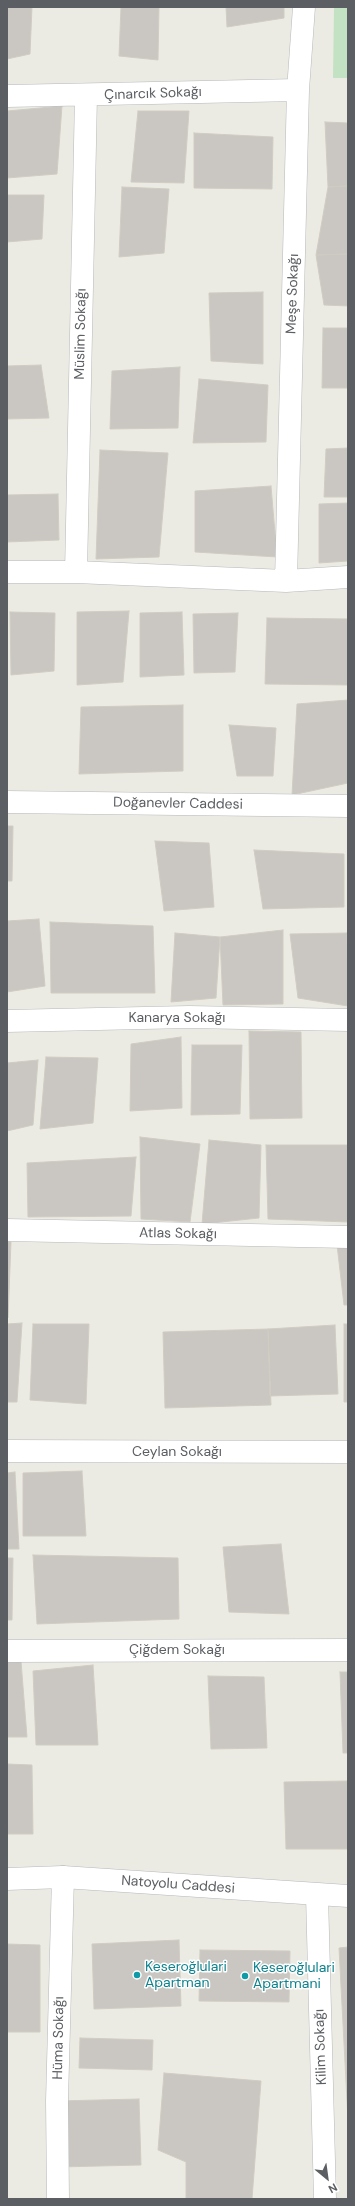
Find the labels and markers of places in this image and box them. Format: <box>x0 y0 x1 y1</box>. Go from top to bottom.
place label: Keseroğlulari Apartman <box>145 1959 227 1992</box>
place label: Keseroğlulari Apartmani <box>253 1960 335 1992</box>
marker: Keseroğlulari Apartman <box>132 1970 142 1980</box>
marker: Keseroğlulari Apartmani <box>240 1971 250 1981</box>

